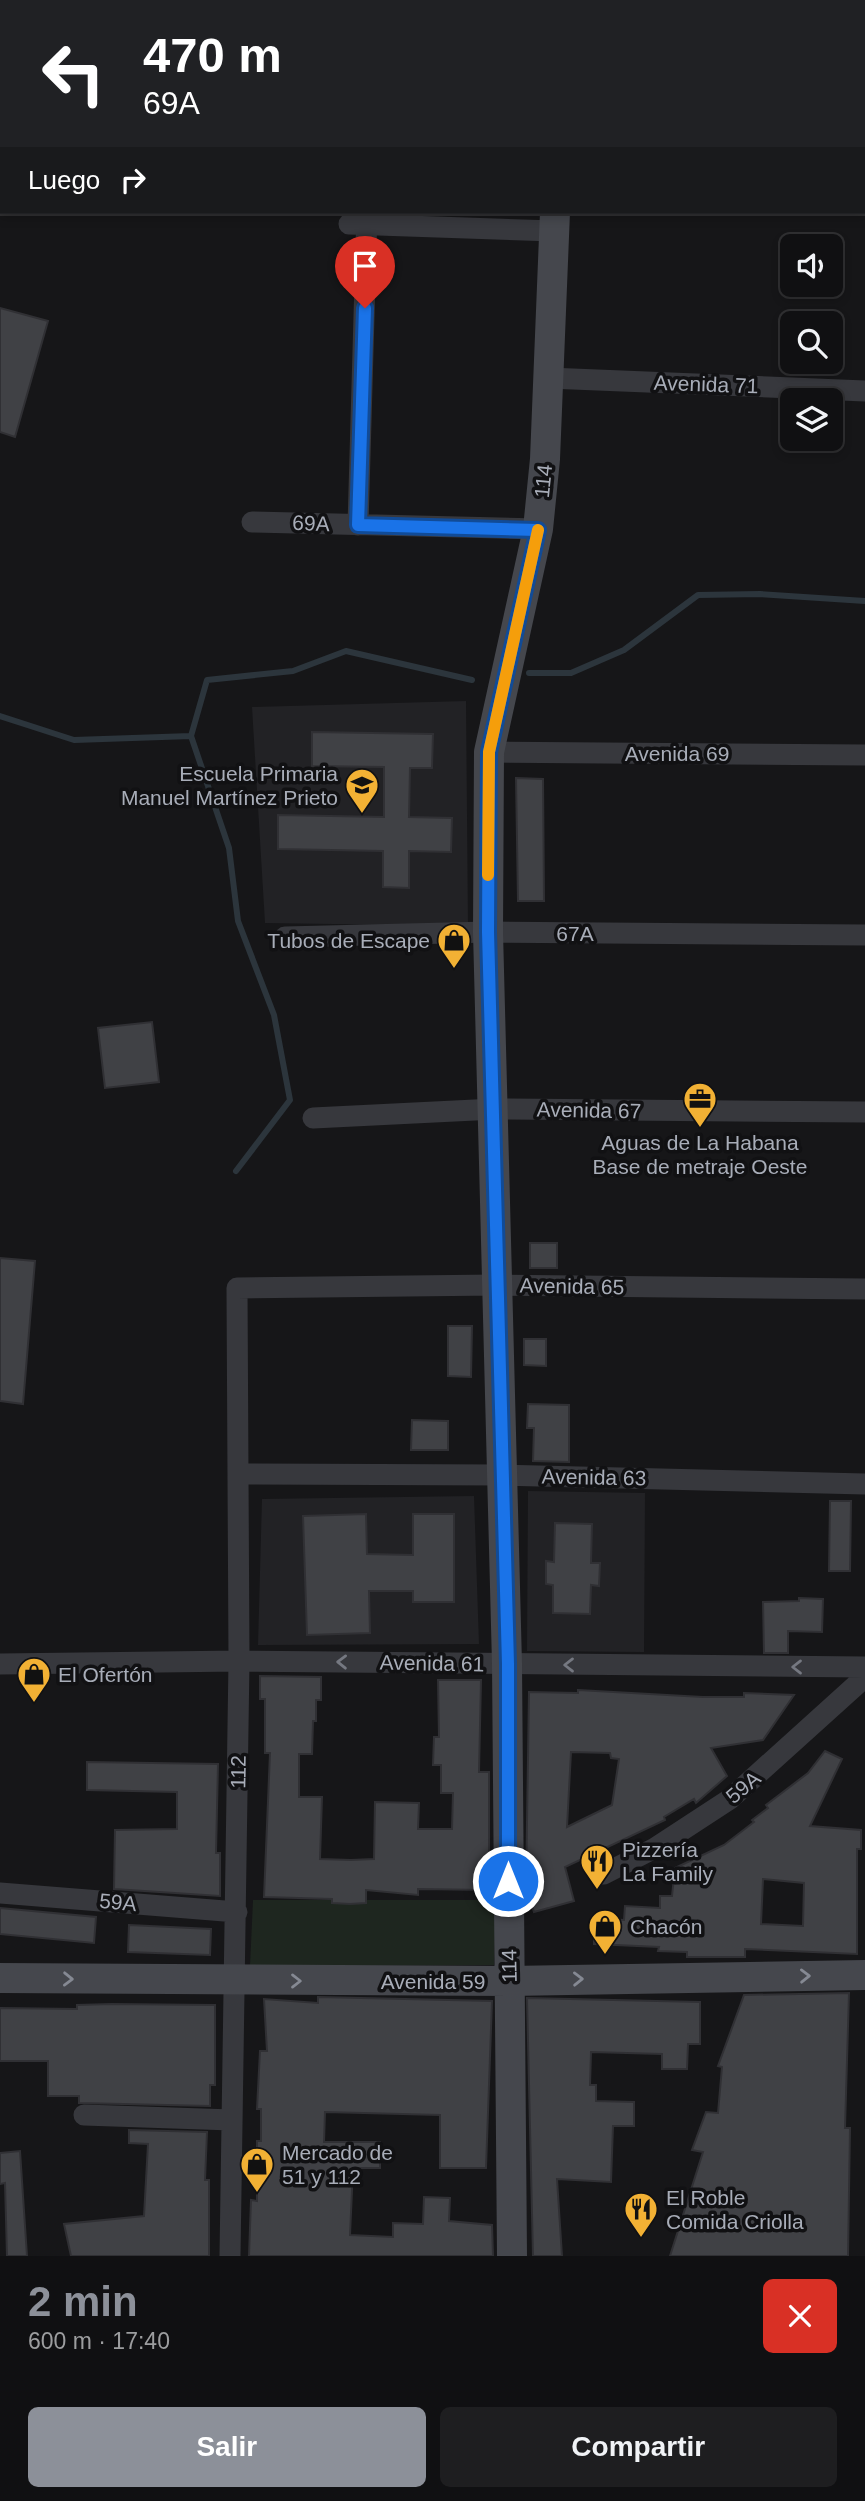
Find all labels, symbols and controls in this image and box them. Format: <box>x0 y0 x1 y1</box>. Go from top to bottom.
icon: left <box>28 28 119 119</box>
text: 470 m <box>143 28 282 82</box>
text: 69A <box>143 85 200 121</box>
icon: right <box>114 161 152 199</box>
text: Luego <box>28 165 100 195</box>
map controls <box>780 234 843 451</box>
button: sound <box>780 234 843 297</box>
pin <box>335 236 395 308</box>
icon: arrive <box>346 247 384 285</box>
button: search <box>780 311 843 374</box>
street label: Avenida 71 <box>653 371 759 397</box>
button: layers <box>780 388 843 451</box>
street label: 114 <box>530 463 556 499</box>
street label: 69A <box>292 511 330 535</box>
street label: Avenida 69 <box>625 742 729 765</box>
place label: Escuela Primaria Manuel Martínez Prieto <box>121 762 338 809</box>
school or university icon: Escuela Primaria Manuel Martínez Prieto <box>343 766 381 815</box>
shop icon: Tubos de Escape <box>435 921 473 970</box>
street label: 67A <box>556 922 594 945</box>
place label: Tubos de Escape <box>267 929 430 952</box>
office icon: Aguas de La Habana Base de metraje Oeste <box>681 1080 719 1129</box>
street label: Avenida 67 <box>536 1098 642 1122</box>
place label: Aguas de La Habana Base de metraje Oeste <box>593 1131 807 1178</box>
street label: Avenida 65 <box>519 1274 625 1298</box>
street label: Avenida 63 <box>541 1465 647 1489</box>
street label: Avenida 61 <box>379 1651 485 1675</box>
shop icon: El Ofertón <box>15 1655 53 1704</box>
one-way arrow <box>336 1655 347 1670</box>
one-way arrow <box>564 1657 574 1673</box>
one-way arrow <box>791 1659 802 1675</box>
place label: El Ofertón <box>58 1663 153 1686</box>
street label: 112 <box>226 1755 250 1789</box>
street label: 59A <box>721 1766 765 1808</box>
place label: Pizzería La Family <box>622 1838 714 1885</box>
restaurant icon: Pizzería La Family <box>578 1842 616 1891</box>
position arrow <box>471 1844 545 1918</box>
street label: 59A <box>98 1889 138 1915</box>
shop icon: Chacón <box>586 1907 624 1956</box>
place label: Chacón <box>630 1915 702 1938</box>
street label: 114 <box>497 1949 521 1983</box>
one-way arrow <box>800 1968 811 1984</box>
street label: Avenida 59 <box>381 1970 485 1993</box>
one-way arrow <box>63 1971 74 1987</box>
one-way arrow <box>572 1972 583 1987</box>
one-way arrow <box>291 1973 301 1989</box>
place label: Mercado de 51 y 112 <box>282 2141 393 2188</box>
shop icon: Mercado de 51 y 112 <box>238 2145 276 2194</box>
place label: El Roble Comida Criolla <box>666 2186 804 2233</box>
restaurant icon: El Roble Comida Criolla <box>622 2190 660 2239</box>
text: 2 min <box>28 2278 138 2325</box>
button: close <box>763 2279 837 2353</box>
text: 600 m · 17:40 <box>28 2328 170 2354</box>
button: Salir <box>28 2407 426 2487</box>
button: Compartir <box>440 2407 837 2487</box>

